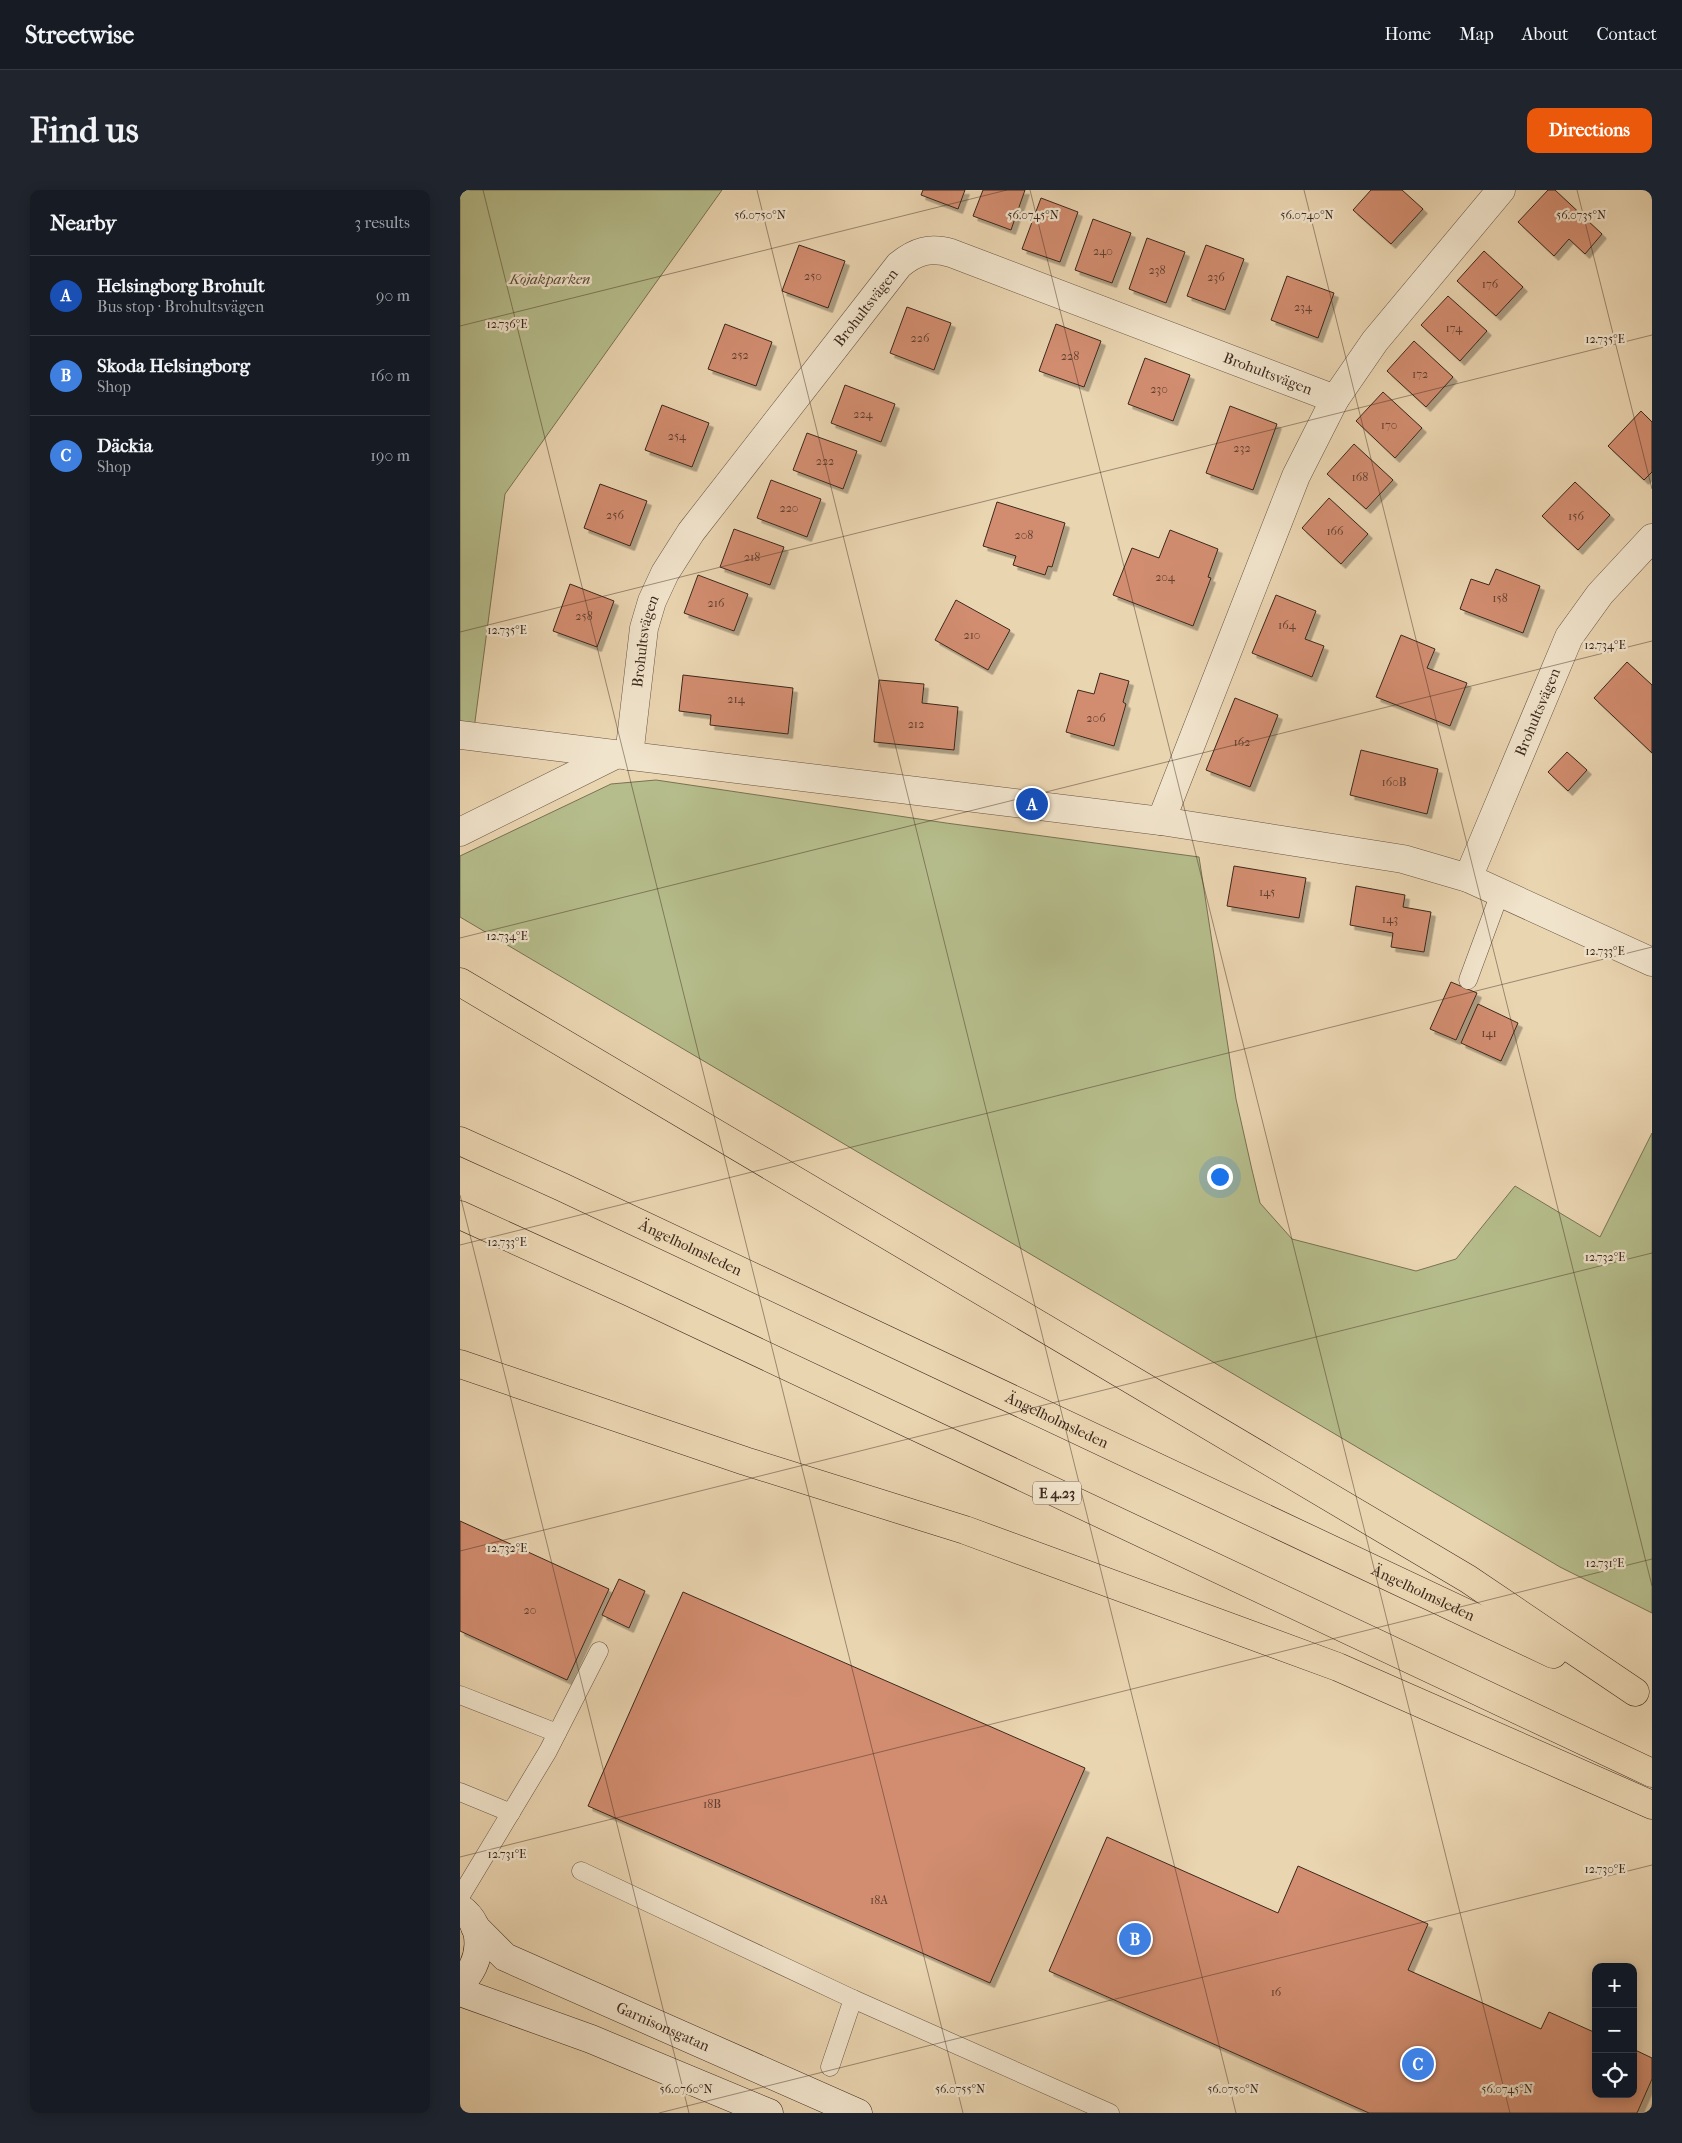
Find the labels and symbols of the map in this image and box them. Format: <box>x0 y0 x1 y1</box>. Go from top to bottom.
text: 56.0750°N <box>734 208 786 222</box>
text: 56.0745°N <box>1007 208 1059 222</box>
text: 56.0740°N <box>1280 208 1334 222</box>
text: 56.0735°N <box>1556 208 1606 222</box>
house number: 240 <box>1093 244 1113 258</box>
house number: 238 <box>1148 263 1166 277</box>
street label: Brohultsvägen <box>830 265 902 350</box>
house number: 250 <box>804 269 822 283</box>
park label: Kojakparken <box>509 270 590 288</box>
house number: 236 <box>1207 270 1225 284</box>
house number: 176 <box>1482 277 1499 291</box>
house number: 234 <box>1294 300 1313 314</box>
text: 12.736°E <box>486 317 528 331</box>
house number: 174 <box>1446 321 1463 335</box>
house number: 226 <box>911 331 930 345</box>
text: 12.735°E <box>1585 332 1625 346</box>
house number: 252 <box>731 348 749 362</box>
street label: Brohultsvägen <box>1221 348 1315 399</box>
house number: 228 <box>1061 349 1079 363</box>
house number: 172 <box>1412 367 1428 381</box>
house number: 230 <box>1150 382 1168 396</box>
house number: 224 <box>853 407 874 421</box>
house number: 170 <box>1381 418 1397 432</box>
house number: 254 <box>668 429 687 443</box>
house number: 232 <box>1233 441 1251 455</box>
house number: 222 <box>816 454 834 468</box>
house number: 168 <box>1352 470 1368 484</box>
house number: 220 <box>780 501 798 515</box>
house number: 256 <box>606 508 624 522</box>
house number: 156 <box>1568 509 1584 523</box>
house number: 166 <box>1326 524 1344 538</box>
house number: 208 <box>1015 528 1033 542</box>
house number: 218 <box>744 550 760 564</box>
house number: 204 <box>1155 570 1176 584</box>
house number: 158 <box>1492 591 1508 605</box>
street label: Brohultsvägen <box>628 592 663 688</box>
house number: 216 <box>708 596 725 610</box>
house number: 258 <box>575 609 593 623</box>
house number: 164 <box>1278 618 1297 632</box>
text: 12.735°E <box>487 623 527 637</box>
house number: 210 <box>963 628 981 642</box>
text: 12.734°E <box>1584 638 1626 652</box>
street label: Brohultsvägen <box>1511 665 1564 759</box>
house number: 214 <box>727 692 746 706</box>
house number: 206 <box>1086 711 1106 725</box>
house number: 212 <box>908 717 924 731</box>
house number: 162 <box>1234 735 1250 749</box>
house number: 160B <box>1381 775 1407 789</box>
pin: A <box>1016 785 1048 823</box>
house number: 145 <box>1259 885 1275 899</box>
house number: 143 <box>1382 912 1398 926</box>
text: 12.734°E <box>486 929 528 943</box>
text: 12.733°E <box>1585 944 1625 958</box>
house number: 141 <box>1481 1026 1497 1040</box>
your location <box>1207 1164 1233 1190</box>
street label: Ängelholmsleden <box>635 1215 745 1280</box>
text: 12.733°E <box>487 1235 527 1249</box>
text: 12.732°E <box>1585 1250 1625 1264</box>
street label: Ängelholmsleden <box>1002 1388 1112 1452</box>
road number: E 4.23 <box>1033 1482 1081 1505</box>
text: 12.732°E <box>487 1541 527 1555</box>
text: 12.731°E <box>1586 1556 1624 1570</box>
street label: Ängelholmsleden <box>1368 1560 1478 1625</box>
house number: 20 <box>524 1603 536 1617</box>
house number: 18B <box>703 1797 721 1811</box>
text: 12.731°E <box>488 1847 526 1861</box>
text: 12.730°E <box>1584 1862 1626 1876</box>
house number: 18A <box>870 1893 888 1907</box>
pin: B <box>1119 1920 1151 1958</box>
house number: 16 <box>1271 1985 1282 1999</box>
street label: Garnisonsgatan <box>613 1998 713 2055</box>
pin: C <box>1402 2045 1434 2083</box>
text: 56.0760°N <box>659 2082 713 2096</box>
text: 56.0755°N <box>935 2082 985 2096</box>
text: 56.0750°N <box>1207 2082 1259 2096</box>
text: 56.0745°N <box>1481 2082 1533 2096</box>

